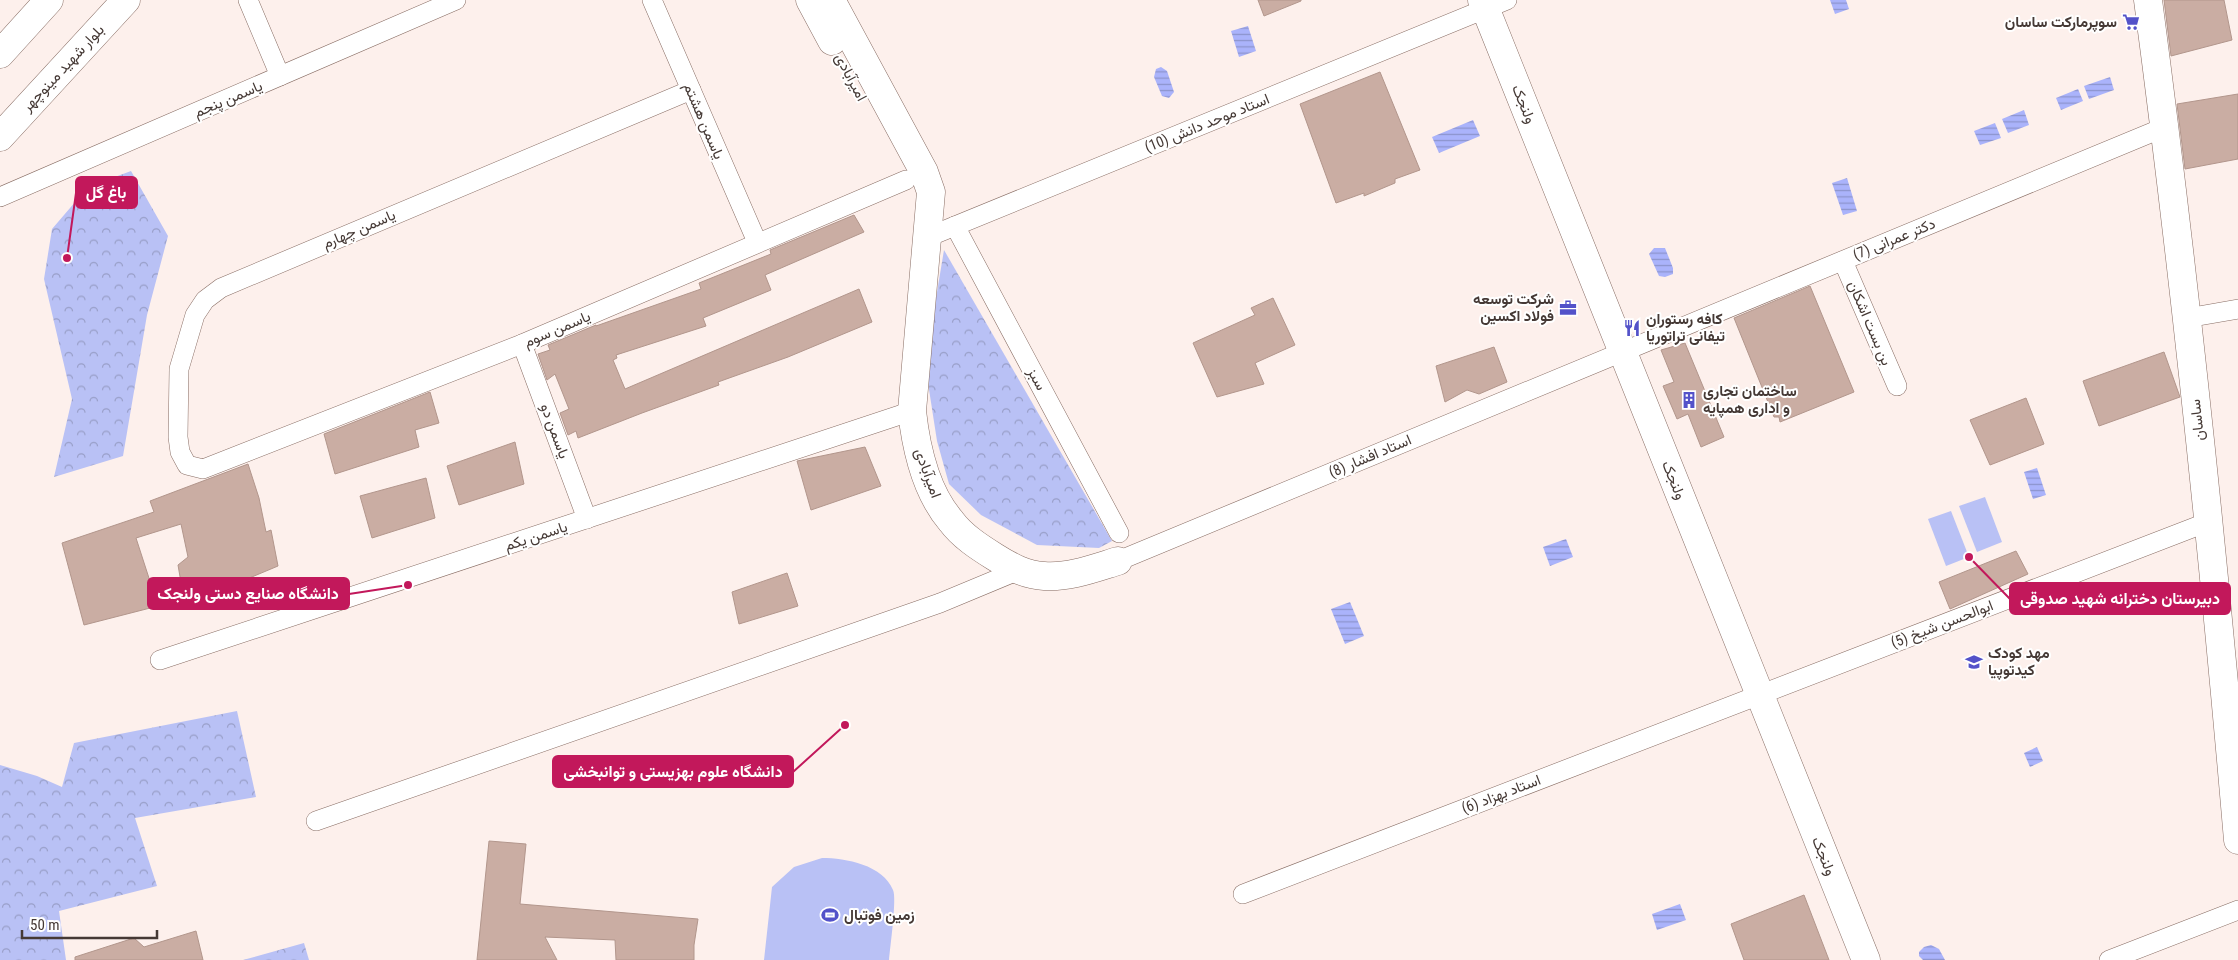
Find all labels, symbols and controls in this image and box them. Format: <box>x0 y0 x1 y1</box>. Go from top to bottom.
supermarket icon: سوپرمارکت ساسان <box>2121 12 2141 32</box>
place label: سوپرمارکت ساسان <box>2005 13 2117 32</box>
street label: بلوار شهید مینوچهر <box>17 21 109 117</box>
street label: امیرآبادی <box>830 50 871 105</box>
street label: یاسمن پنجم <box>191 77 265 122</box>
street label: یاسمن هشتم <box>679 80 728 162</box>
street label: ولنجک <box>1508 82 1540 126</box>
street label: استاد موحد دانش (10) <box>1142 90 1272 157</box>
callout: باغ گل <box>76 177 137 208</box>
text: باغ گل <box>86 183 126 203</box>
street label: یاسمن چهارم <box>320 206 399 253</box>
street label: دکتر عمرانی (7) <box>1850 214 1938 265</box>
street label: بن بست اشکان <box>1843 278 1896 368</box>
place label: شرکت توسعه فولاد اکسین <box>1473 290 1554 325</box>
office icon: شرکت توسعه فولاد اکسین <box>1558 298 1578 318</box>
street label: یاسمن سوم <box>521 307 593 352</box>
place label: کافه رستوران تیفانی تراتوریا <box>1646 310 1725 345</box>
restaurant icon: کافه رستوران تیفانی تراتوریا <box>1622 318 1642 338</box>
street label: سبز <box>1023 364 1050 393</box>
place label: ساختمان تجاری و اداری همپایه <box>1703 382 1797 418</box>
building icon: ساختمان تجاری و اداری همپایه <box>1679 390 1699 410</box>
street label: ساسان <box>2186 398 2208 442</box>
street label: یاسمن دو <box>536 401 573 461</box>
street label: استاد افشار (8) <box>1326 431 1414 481</box>
street label: امیرآبادی <box>910 446 945 501</box>
street label: ولنجک <box>1658 458 1690 502</box>
street label: یاسمن یکم <box>502 517 570 556</box>
callout: دانشگاه صنایع دستى ولنجک <box>148 578 349 609</box>
callout: دبیرستان دخترانه شهید صدوقی <box>2010 583 2230 614</box>
text: دانشگاه صنایع دستى ولنجک <box>157 584 339 605</box>
text: دبیرستان دخترانه شهید صدوقی <box>2020 589 2220 609</box>
street label: ابوالحسن شیخ (5) <box>1888 596 1996 654</box>
place label: مهد کودک کیدتوپیا <box>1988 644 2050 680</box>
school or university icon: مهد کودک کیدتوپیا <box>1964 652 1984 672</box>
callout: دانشگاه علوم بهزیستی و توانبخشی <box>553 756 793 787</box>
text: دانشگاه علوم بهزیستی و توانبخشی <box>563 762 783 782</box>
street label: استاد بهزاد (6) <box>1459 771 1543 817</box>
street label: ولنجک <box>1808 834 1840 878</box>
sports icon: زمین فوتبال <box>820 905 840 925</box>
place label: زمین فوتبال <box>844 906 915 924</box>
scale bar <box>22 908 158 940</box>
text: 50 m <box>30 916 60 934</box>

